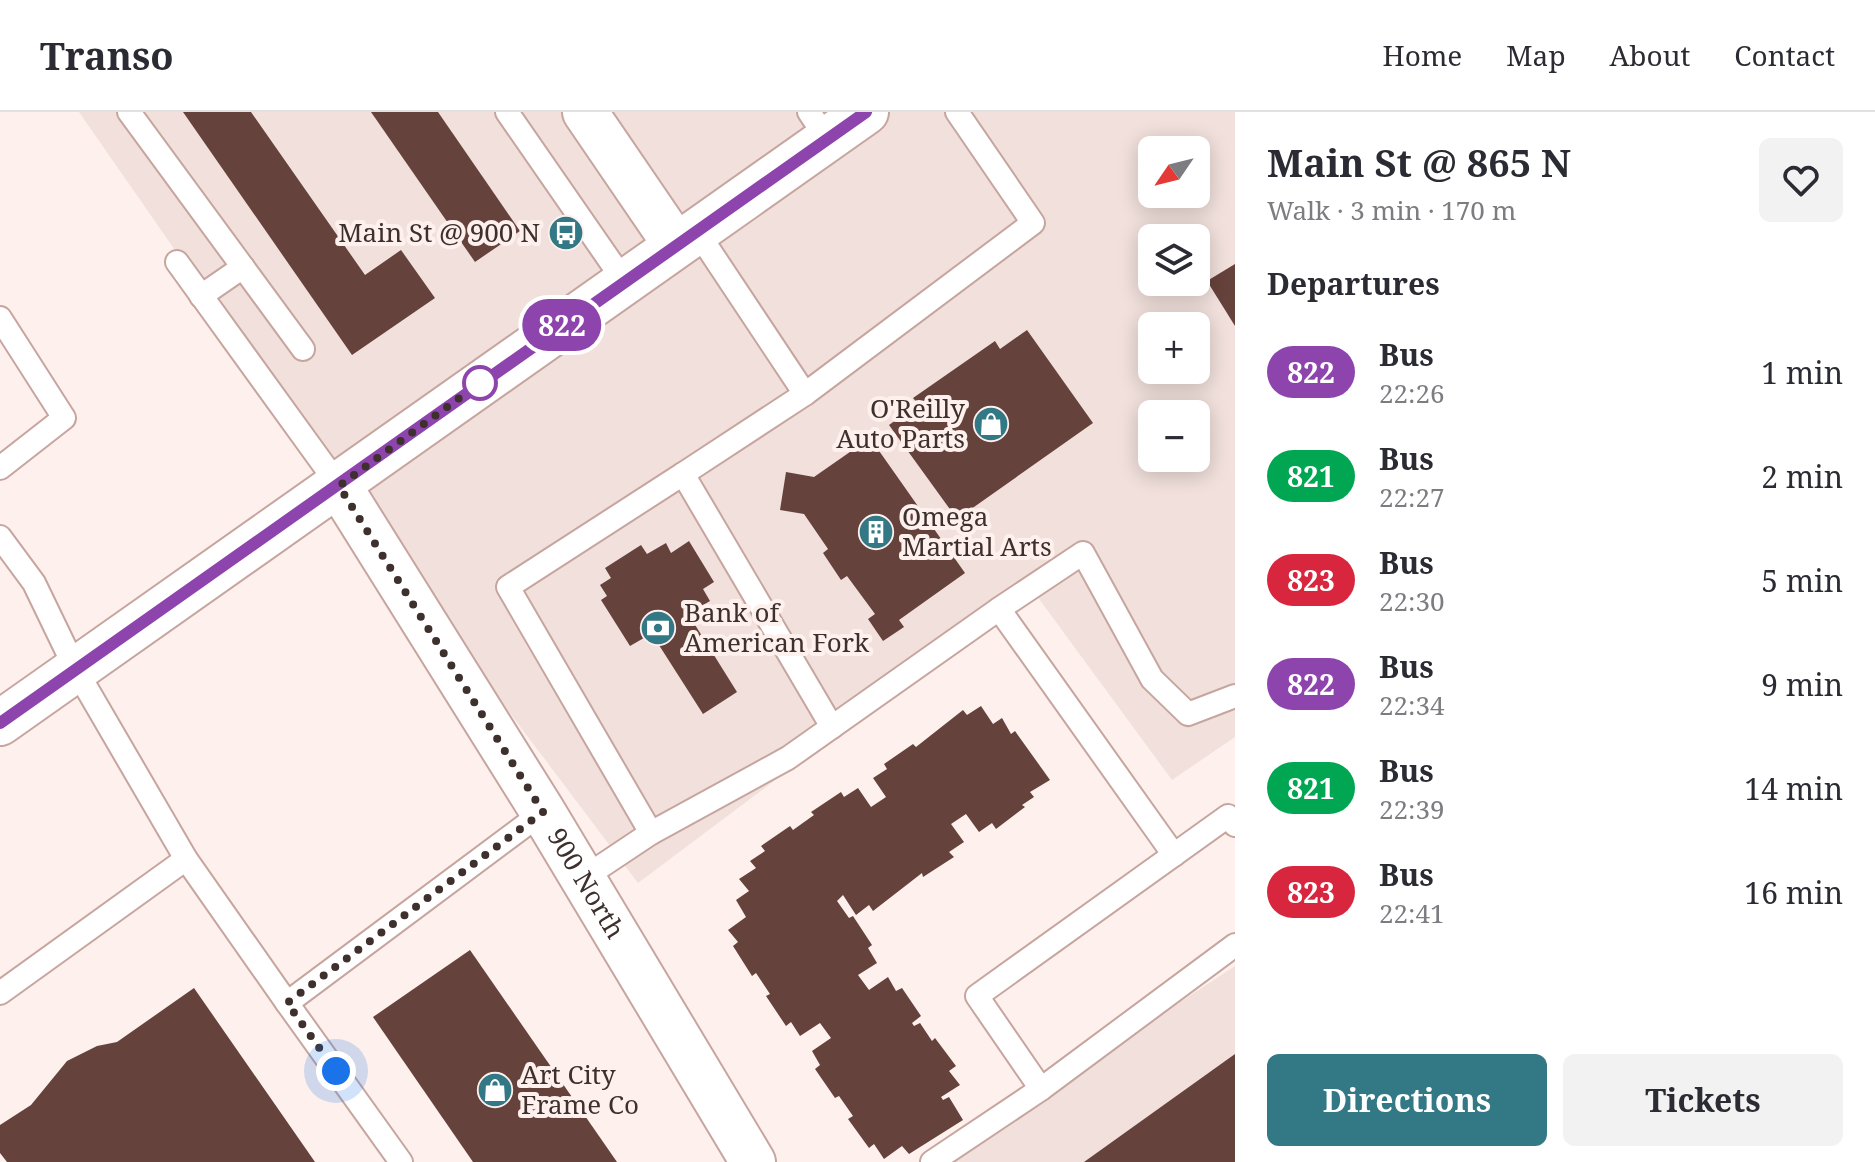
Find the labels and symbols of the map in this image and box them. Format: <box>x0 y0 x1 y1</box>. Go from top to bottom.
north arrow <box>1138 136 1210 208</box>
place label: Main St @ 900 N <box>338 214 540 250</box>
bus stop icon: Main St @ 900 N <box>547 214 585 252</box>
line badge: 822 <box>516 299 608 351</box>
unlabelled marker <box>463 366 497 400</box>
place label: O'Reilly Auto Parts <box>836 390 965 456</box>
shop icon: O'Reilly Auto Parts <box>972 405 1010 443</box>
place label: Omega Martial Arts <box>902 498 1052 564</box>
building icon: Omega Martial Arts <box>857 513 895 551</box>
place label: Bank of American Fork <box>684 594 870 660</box>
bank icon: Bank of American Fork <box>639 609 677 647</box>
street label: 900 North <box>540 821 634 945</box>
your location <box>316 1051 356 1091</box>
place label: Art City Frame Co <box>521 1056 639 1122</box>
shop icon: Art City Frame Co <box>476 1071 514 1109</box>

